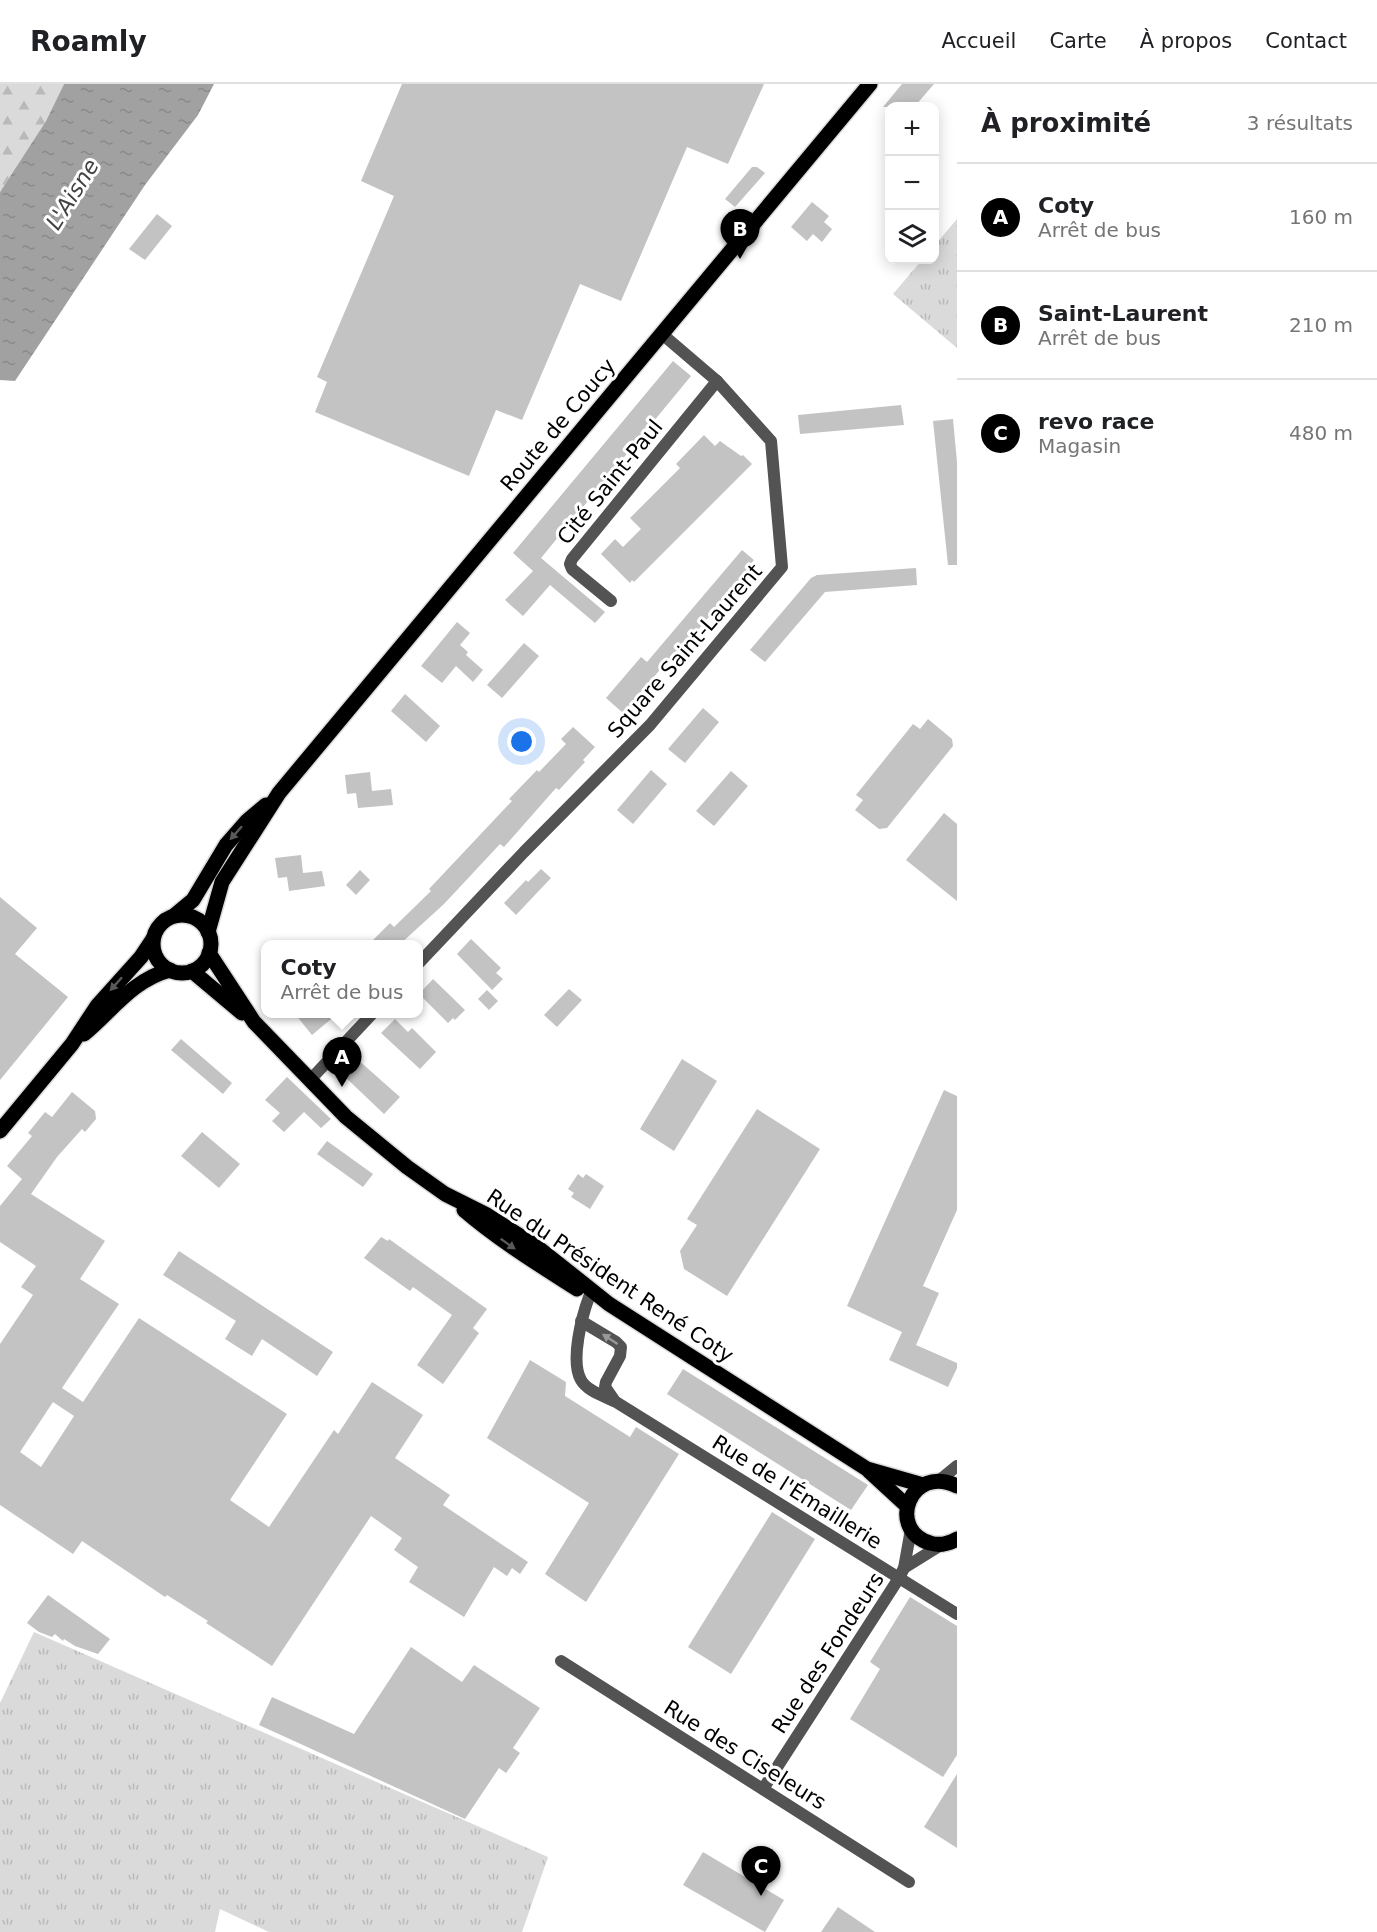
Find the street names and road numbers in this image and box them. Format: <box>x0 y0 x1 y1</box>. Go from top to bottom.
street label: Route de Coucy <box>496 354 620 496</box>
street label: Cité Saint-Paul <box>552 415 668 549</box>
street label: Square Saint-Laurent <box>603 559 767 743</box>
street label: Rue du Président René Coty <box>482 1184 738 1368</box>
street label: Rue de l'Émaillerie <box>708 1429 887 1554</box>
street label: Rue des Fondeurs <box>767 1568 889 1738</box>
street label: Rue des Ciseleurs <box>660 1695 830 1815</box>

